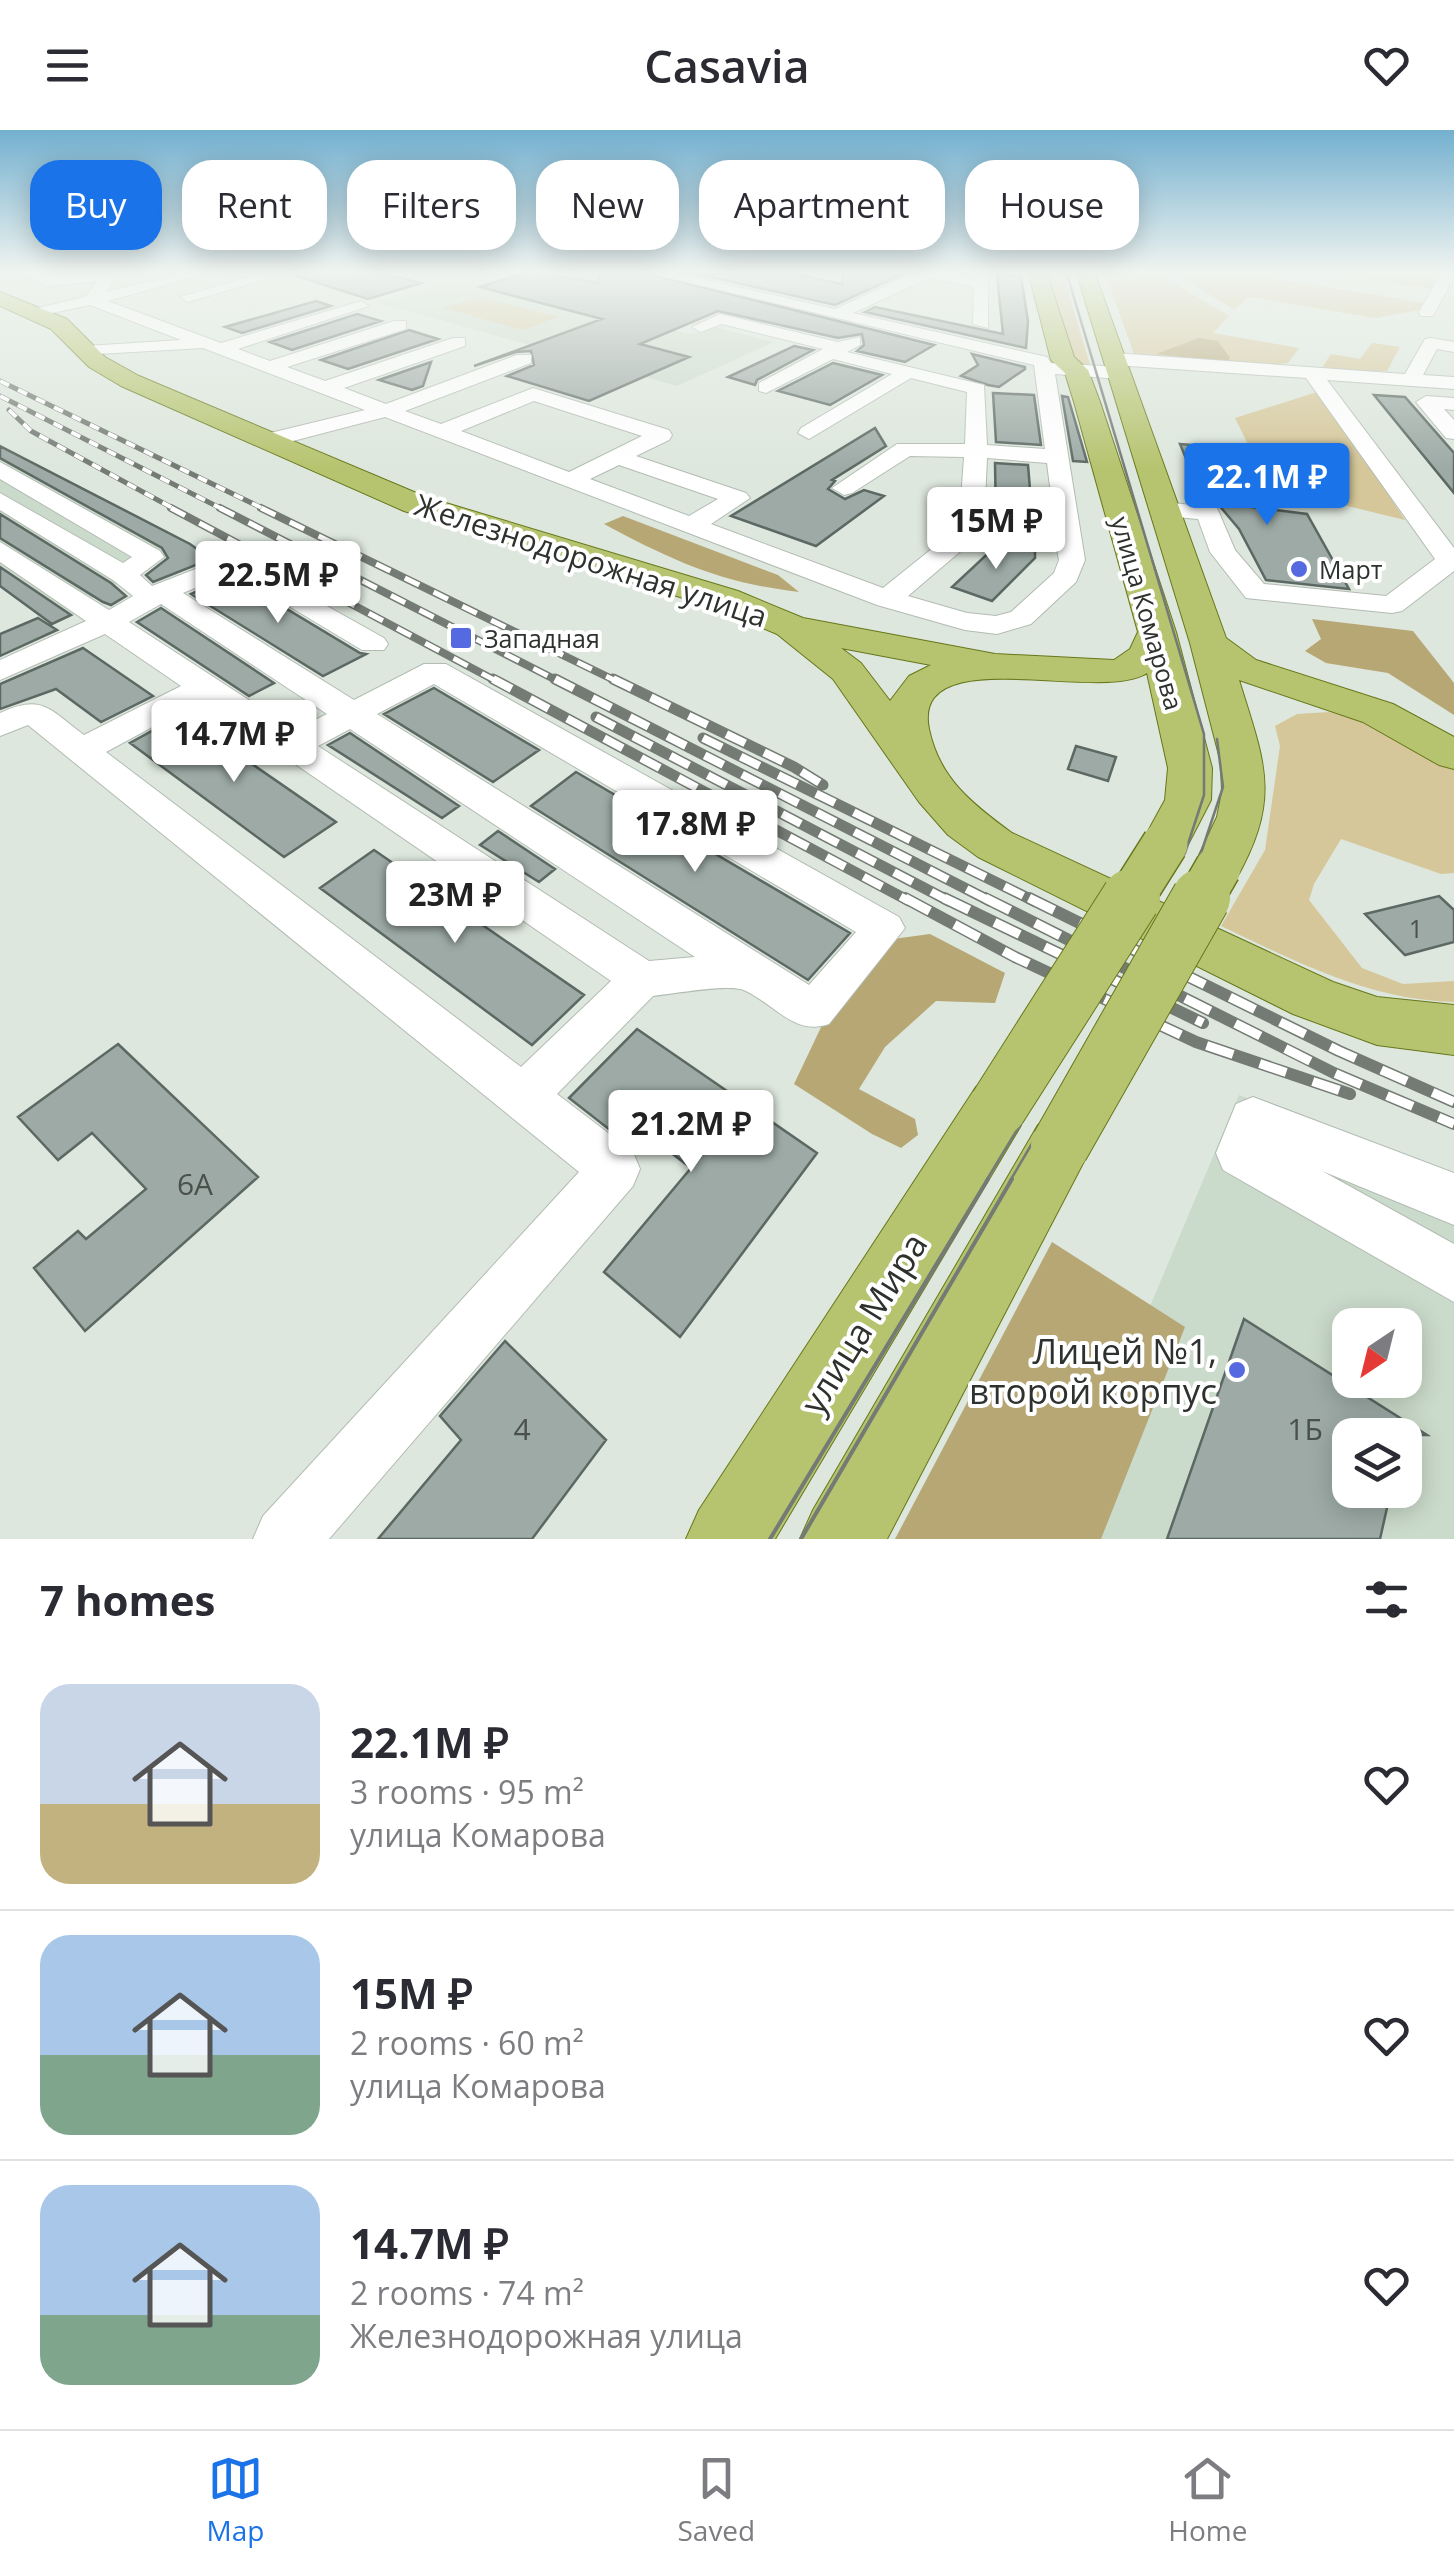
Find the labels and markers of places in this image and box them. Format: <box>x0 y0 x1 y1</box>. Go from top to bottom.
pin: 22.1M ₽ <box>1175 443 1359 528</box>
pin: 15M ₽ <box>926 487 1066 572</box>
pin: 22.5M ₽ <box>186 541 370 626</box>
place label: Март <box>1319 552 1383 586</box>
marker: Март <box>1288 558 1310 580</box>
place label: Западная <box>484 621 600 655</box>
marker: Западная <box>448 625 474 651</box>
pin: 14.7M ₽ <box>142 700 326 785</box>
pin: 17.8M ₽ <box>603 790 787 875</box>
pin: 23M ₽ <box>385 861 525 946</box>
pin: 21.2M ₽ <box>599 1090 783 1175</box>
place label: Лицей №1, второй корпус <box>969 1327 1217 1414</box>
marker: Лицей №1, второй корпус <box>1226 1359 1248 1381</box>

